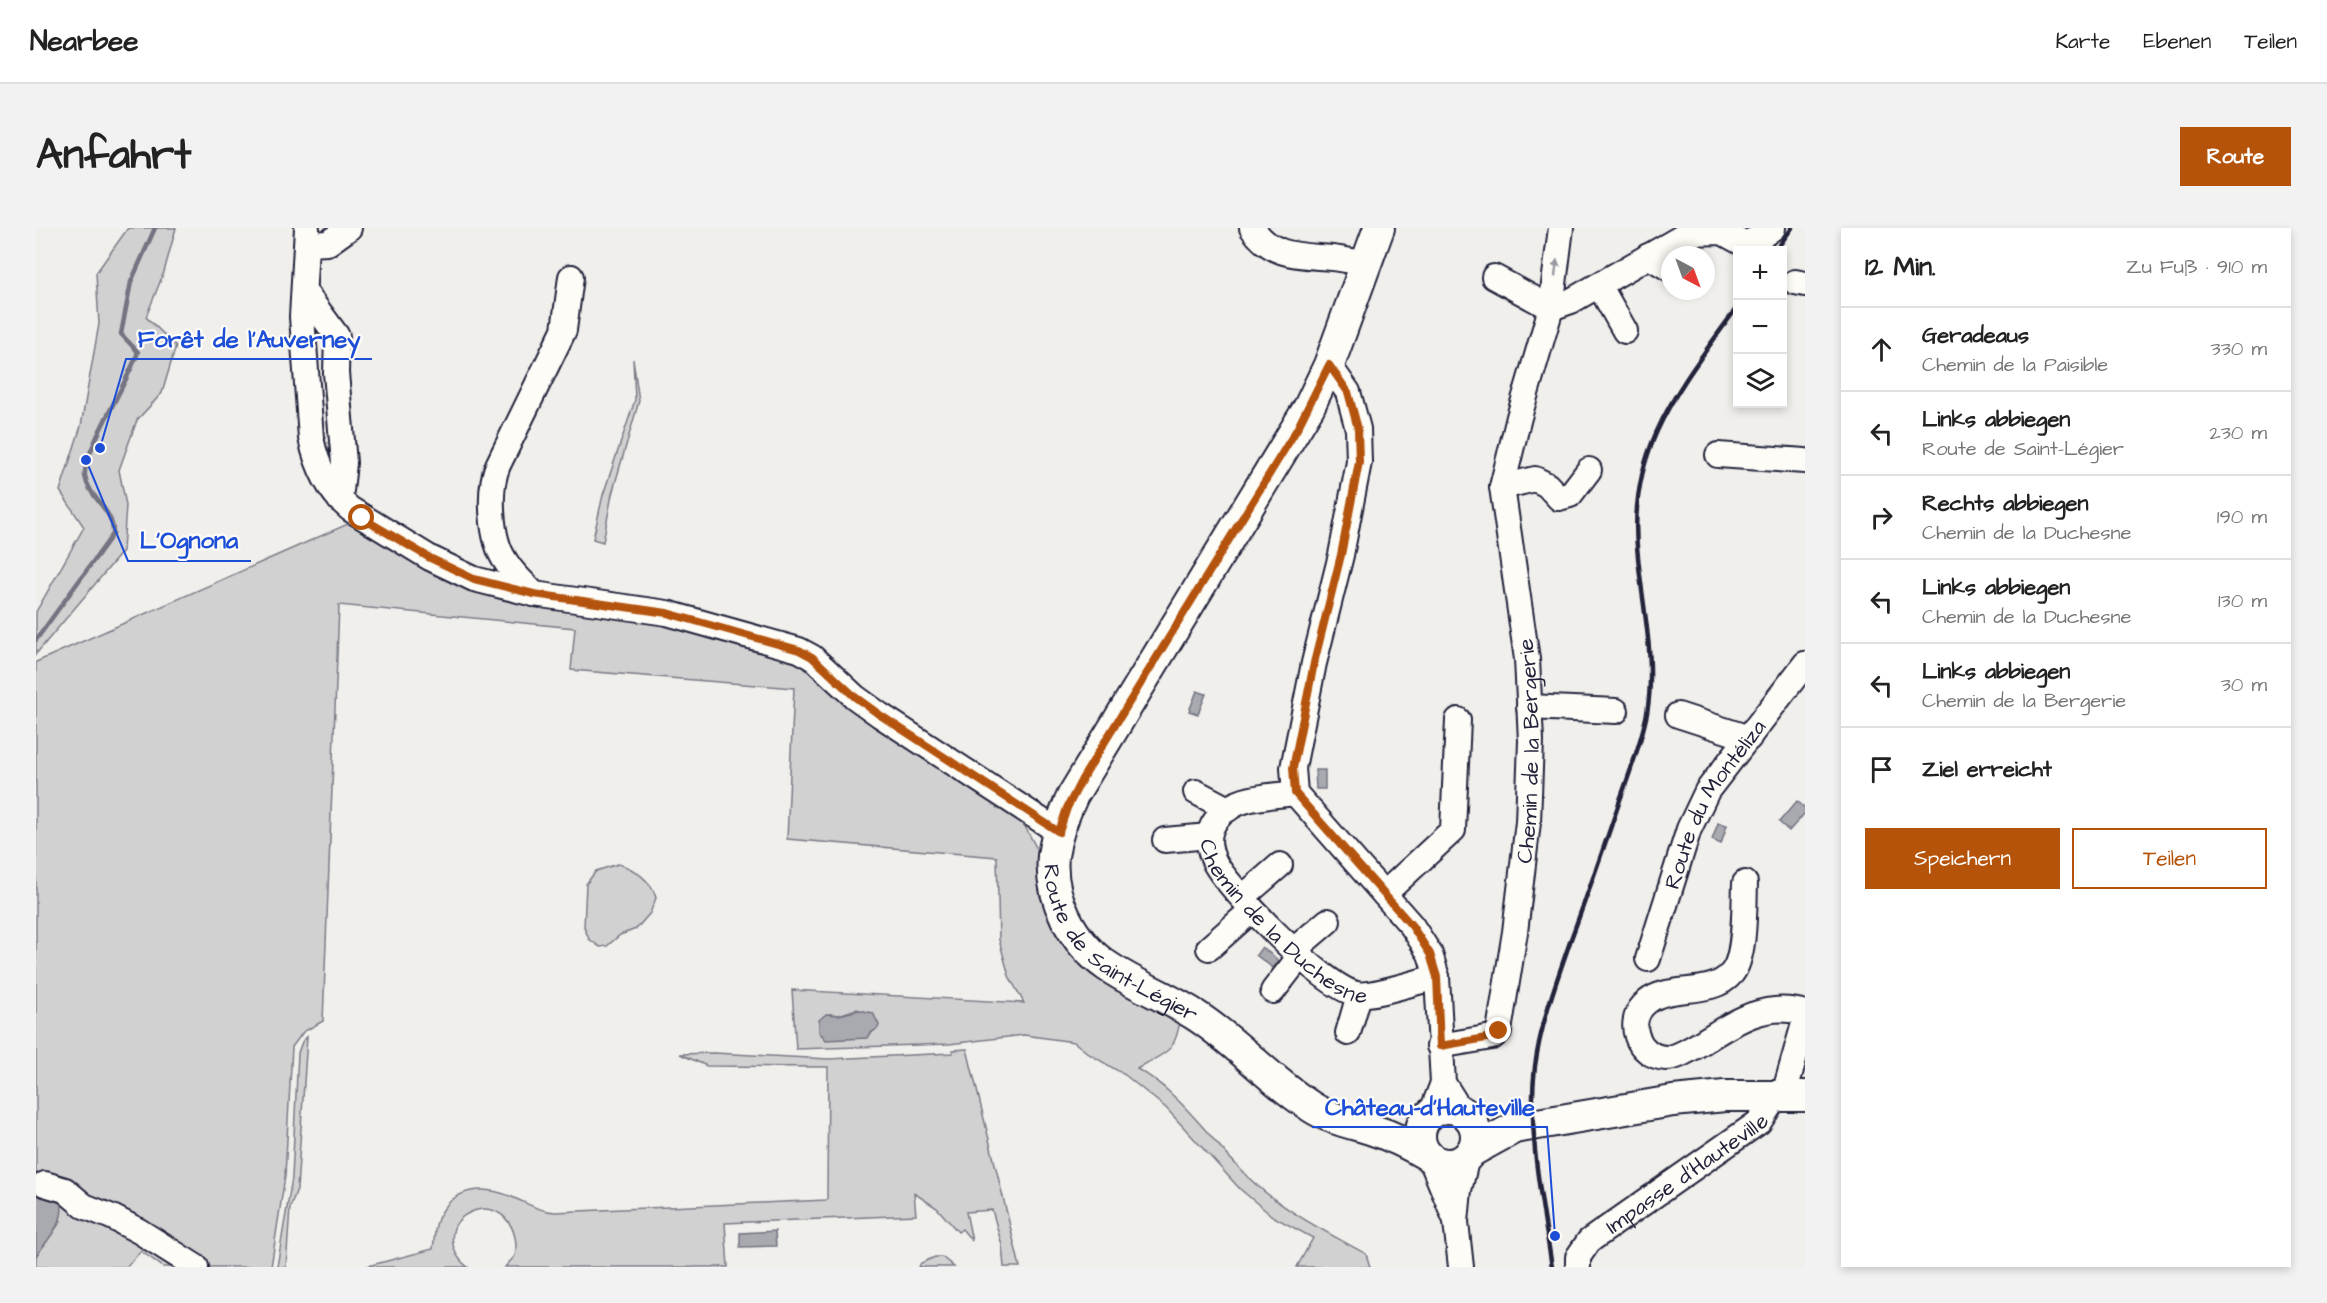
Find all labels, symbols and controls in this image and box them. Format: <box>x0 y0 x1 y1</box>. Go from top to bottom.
text: Nearbee <box>30 22 138 61</box>
text: Karte <box>2055 27 2110 56</box>
text: Ebenen <box>2143 27 2211 56</box>
text: Teilen <box>2244 27 2297 56</box>
text: Anfahrt <box>36 127 191 185</box>
button: Route <box>2180 127 2291 186</box>
north arrow <box>1661 246 1715 300</box>
map controls <box>1733 246 1787 408</box>
button: + <box>1733 246 1787 300</box>
text: 12 Min. <box>1865 249 1936 285</box>
text: Zu Fuß · 910 m <box>2126 253 2267 281</box>
one-way arrow <box>1552 258 1561 277</box>
button: − <box>1733 300 1787 354</box>
callout: Forêt de l'Auverney <box>126 317 372 359</box>
text: Geradeaus <box>1922 320 2029 351</box>
text: Forêt de l'Auverney <box>138 323 361 359</box>
icon: ahead <box>1865 333 1898 366</box>
text: 330 m <box>2210 335 2267 363</box>
text: Chemin de la Paisible <box>1922 351 2108 379</box>
button: layers <box>1733 354 1787 408</box>
text: Links abbiegen <box>1922 404 2070 435</box>
icon: left <box>1865 417 1898 450</box>
text: 230 m <box>2209 419 2267 447</box>
text: Route de Saint-Légier <box>1922 435 2124 463</box>
text: Rechts abbiegen <box>1922 488 2089 519</box>
icon: right <box>1865 501 1898 534</box>
text: 190 m <box>2217 503 2267 531</box>
route start <box>348 504 374 530</box>
callout: L'Ognona <box>128 519 251 561</box>
text: Chemin de la Duchesne <box>1922 519 2131 547</box>
text: L'Ognona <box>140 524 239 559</box>
text: Links abbiegen <box>1922 572 2070 603</box>
icon: left <box>1865 585 1898 618</box>
text: 130 m <box>2218 587 2267 615</box>
text: Chemin de la Duchesne <box>1922 603 2131 631</box>
street label: Chemin de la Bergerie <box>1509 637 1548 865</box>
text: Links abbiegen <box>1922 656 2070 687</box>
icon: left <box>1865 669 1898 702</box>
text: 30 m <box>2221 671 2267 699</box>
text: Chemin de la Bergerie <box>1922 687 2126 715</box>
street label: Route du Montéliza <box>1657 713 1774 893</box>
icon: arrive <box>1865 753 1898 786</box>
text: Ziel erreicht <box>1922 754 2052 785</box>
button: Speichern <box>1865 828 2060 889</box>
button: Teilen <box>2072 828 2267 889</box>
street label: Chemin de la Duchesne <box>1192 837 1367 1011</box>
street label: Route de Saint-Légier <box>1035 863 1204 1030</box>
route end <box>1485 1017 1511 1043</box>
callout: Château-d'Hauteville <box>1312 1085 1547 1127</box>
text: Château-d'Hauteville <box>1325 1091 1535 1125</box>
street label: Impasse d'Hauteville <box>1600 1108 1777 1242</box>

